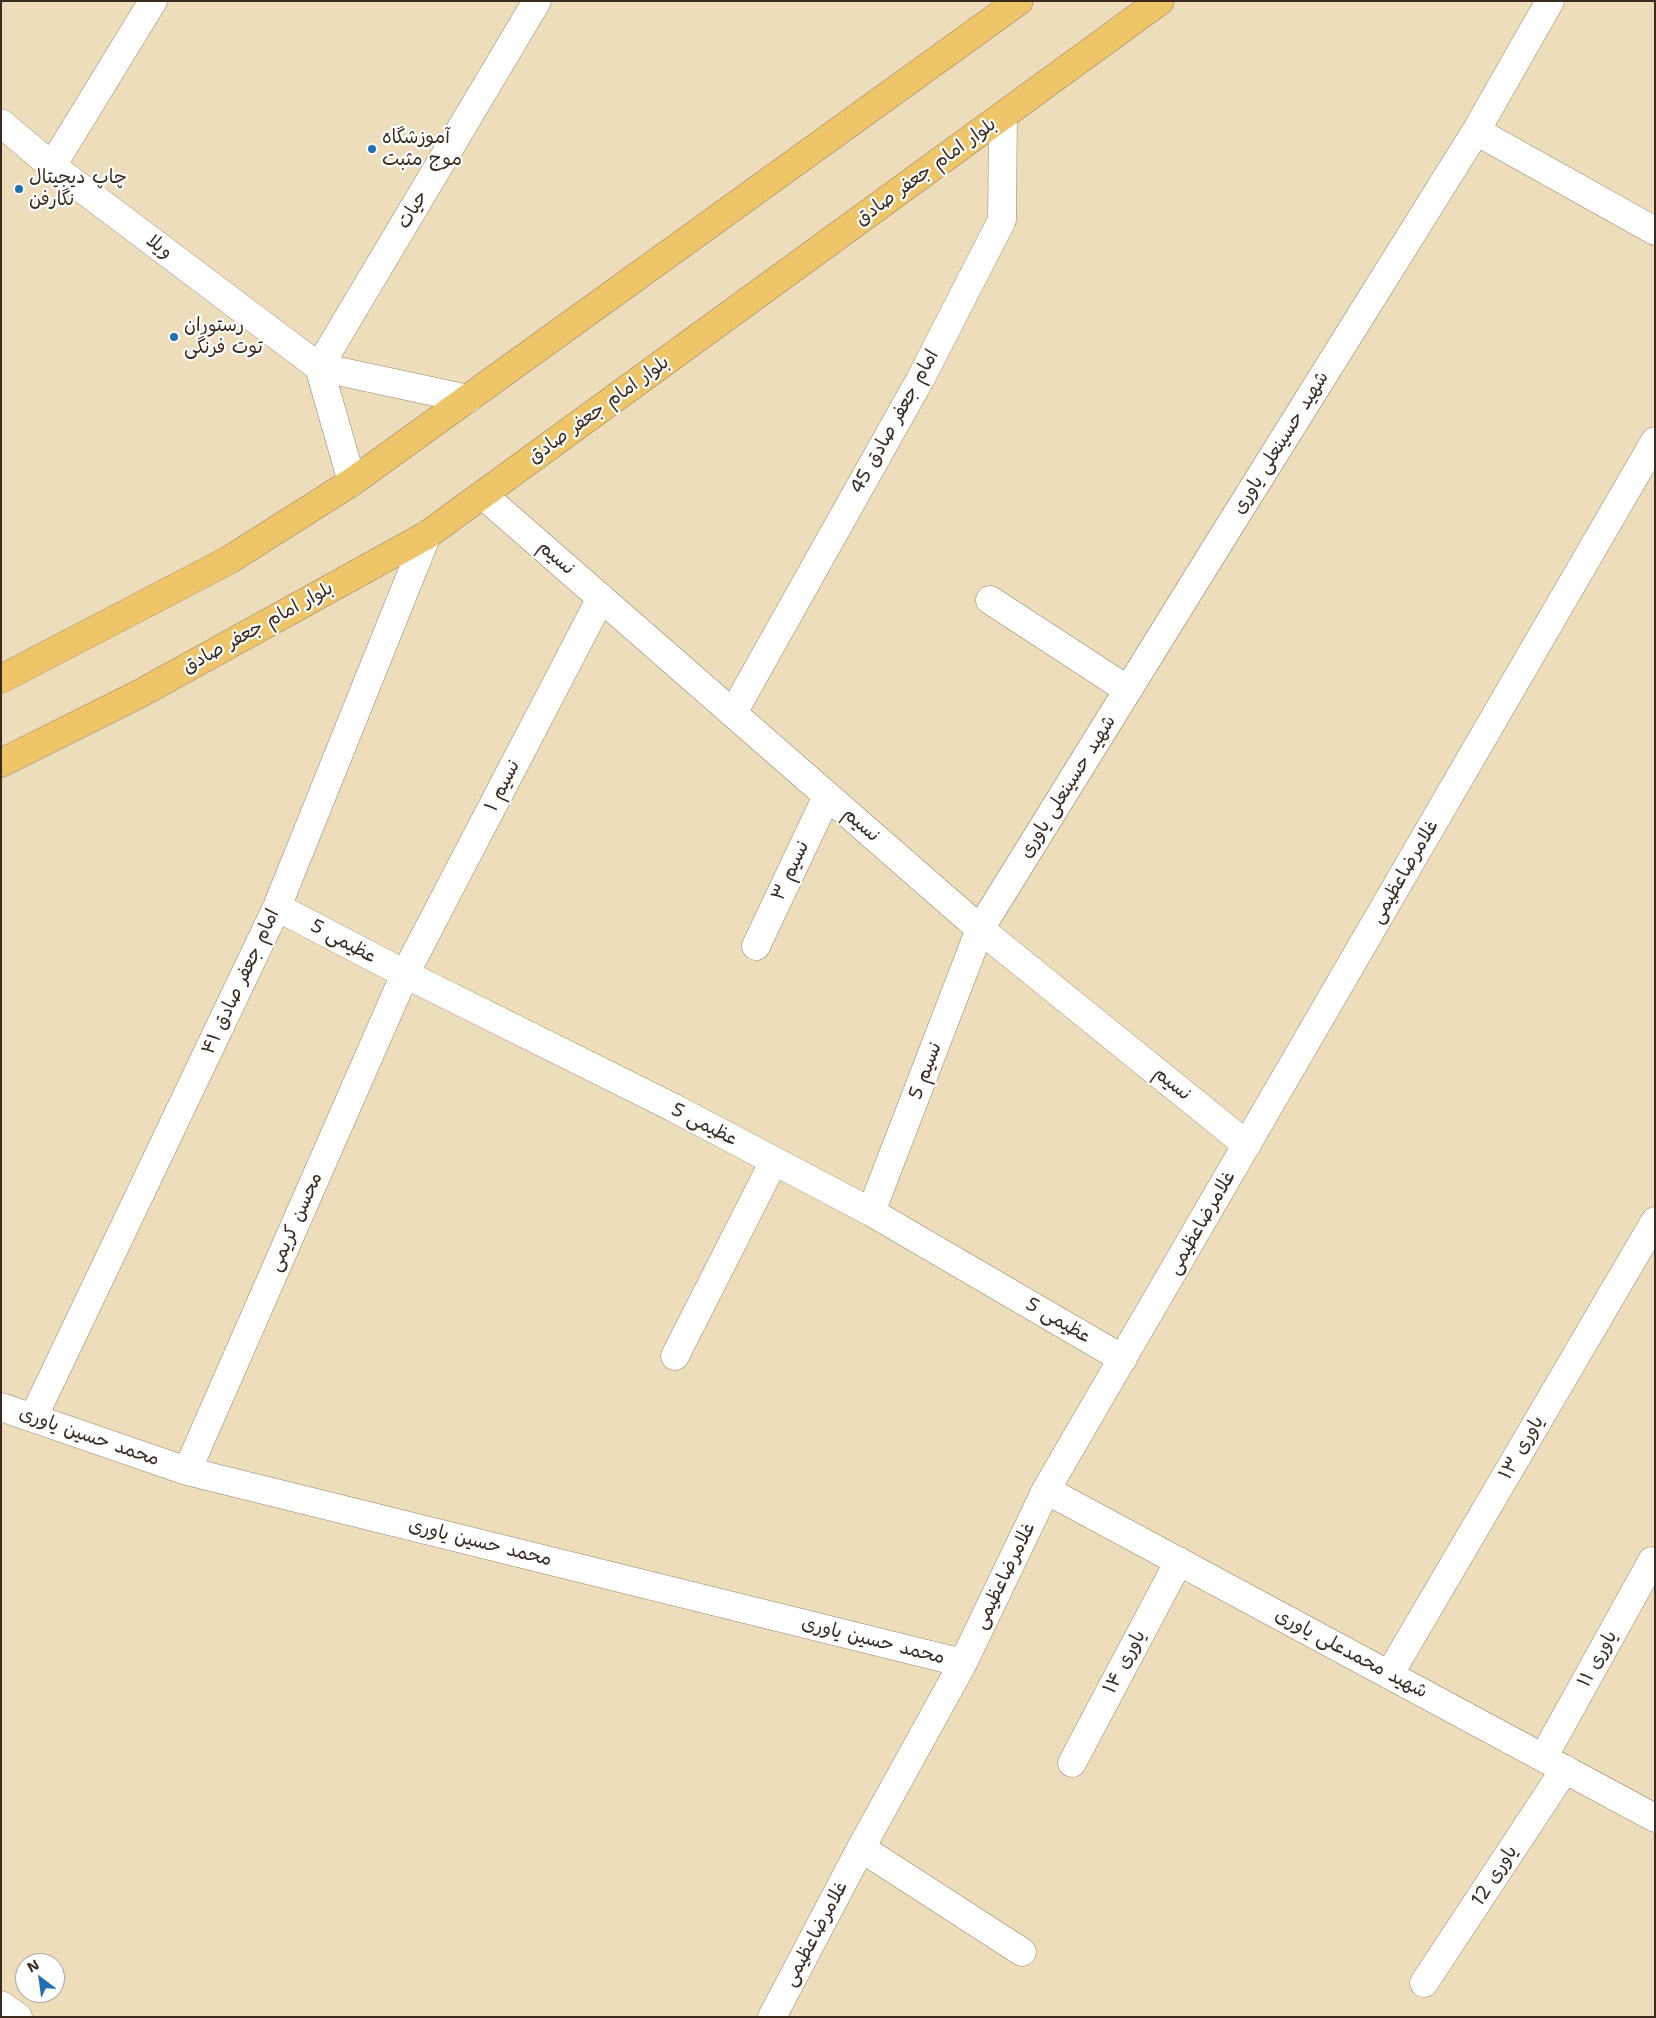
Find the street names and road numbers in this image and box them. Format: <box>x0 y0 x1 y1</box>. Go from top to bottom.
street label: بلوار امام جعفر صادق <box>851 113 1001 231</box>
street label: حیات <box>393 187 433 233</box>
street label: ویلا <box>141 230 177 264</box>
street label: امام جعفر صادق 45 <box>846 346 944 498</box>
street label: بلوار امام جعفر صادق <box>524 351 674 469</box>
street label: شهید حسینعلی یاوری <box>1228 367 1334 519</box>
street label: نسیم <box>533 536 579 580</box>
street label: بلوار امام جعفر صادق <box>179 577 337 679</box>
street label: شهید حسینعلی یاوری <box>1015 711 1121 863</box>
street label: نسیم ۱ <box>480 756 526 816</box>
street label: نسیم <box>838 803 884 847</box>
street label: غلامرضاعظیمی <box>1366 816 1444 928</box>
street label: نسیم ۳ <box>767 837 815 905</box>
street label: امام جعفر صادق ۴۱ <box>197 906 285 1058</box>
street label: عظیمی 5 <box>306 915 380 969</box>
street label: نسیم 5 <box>905 1039 947 1103</box>
street label: نسیم <box>1149 1062 1195 1106</box>
street label: عظیمی 5 <box>667 1099 741 1151</box>
street label: غلامرضاعظیمی <box>1163 1167 1241 1279</box>
street label: محسن کریمی <box>264 1169 328 1275</box>
street label: عظیمی 5 <box>1021 1293 1095 1349</box>
street label: محمد حسین یاوری <box>16 1402 162 1472</box>
street label: یاوری ۱۳ <box>1495 1412 1549 1484</box>
street label: محمد حسین یاوری <box>406 1514 554 1572</box>
street label: غلامرضاعظیمی <box>969 1519 1041 1633</box>
street label: شهید محمدعلی یاوری <box>1271 1604 1431 1704</box>
street label: محمد حسین یاوری <box>799 1612 947 1670</box>
street label: یاوری ۱۴ <box>1099 1626 1151 1698</box>
street label: یاوری ۱۱ <box>1573 1627 1623 1691</box>
street label: یاوری 12 <box>1467 1841 1523 1911</box>
street label: غلامرضاعظیمی <box>779 1877 853 1991</box>

